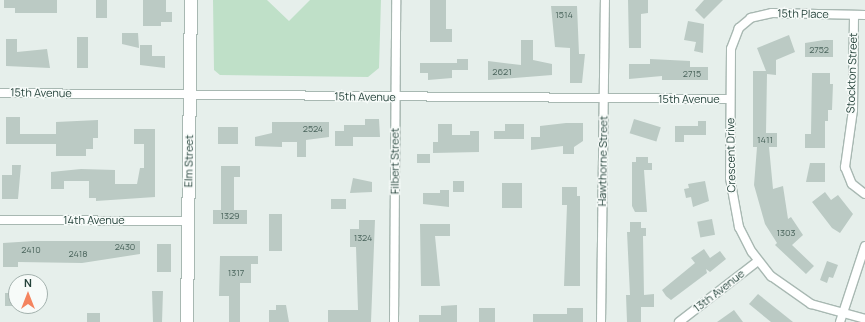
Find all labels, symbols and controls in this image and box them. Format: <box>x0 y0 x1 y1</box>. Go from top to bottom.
street label: 15th Place <box>777 7 829 21</box>
house number: 1514 <box>555 10 573 20</box>
street label: Stockton Street <box>844 32 860 114</box>
house number: 2752 <box>809 45 829 55</box>
house number: 2621 <box>492 67 512 77</box>
house number: 2715 <box>683 69 701 79</box>
street label: 15th Avenue <box>10 86 72 100</box>
street label: 15th Avenue <box>334 90 396 104</box>
street label: 15th Avenue <box>658 92 720 106</box>
street label: Hawthorne Street <box>596 116 610 206</box>
street label: Crescent Drive <box>724 117 738 193</box>
house number: 2524 <box>303 124 323 134</box>
street label: Filbert Street <box>388 128 402 194</box>
street label: Elm Street <box>182 135 196 187</box>
house number: 1411 <box>757 135 773 145</box>
house number: 1329 <box>220 211 240 221</box>
street label: 14th Avenue <box>63 213 125 227</box>
house number: 1303 <box>777 228 795 238</box>
house number: 1324 <box>354 233 372 243</box>
house number: 2430 <box>115 242 135 252</box>
house number: 2410 <box>21 245 41 255</box>
house number: 2418 <box>69 249 87 259</box>
street label: 13th Avenue <box>691 267 747 315</box>
house number: 1317 <box>228 268 244 278</box>
north arrow <box>8 274 48 314</box>
text: N <box>24 275 32 290</box>

